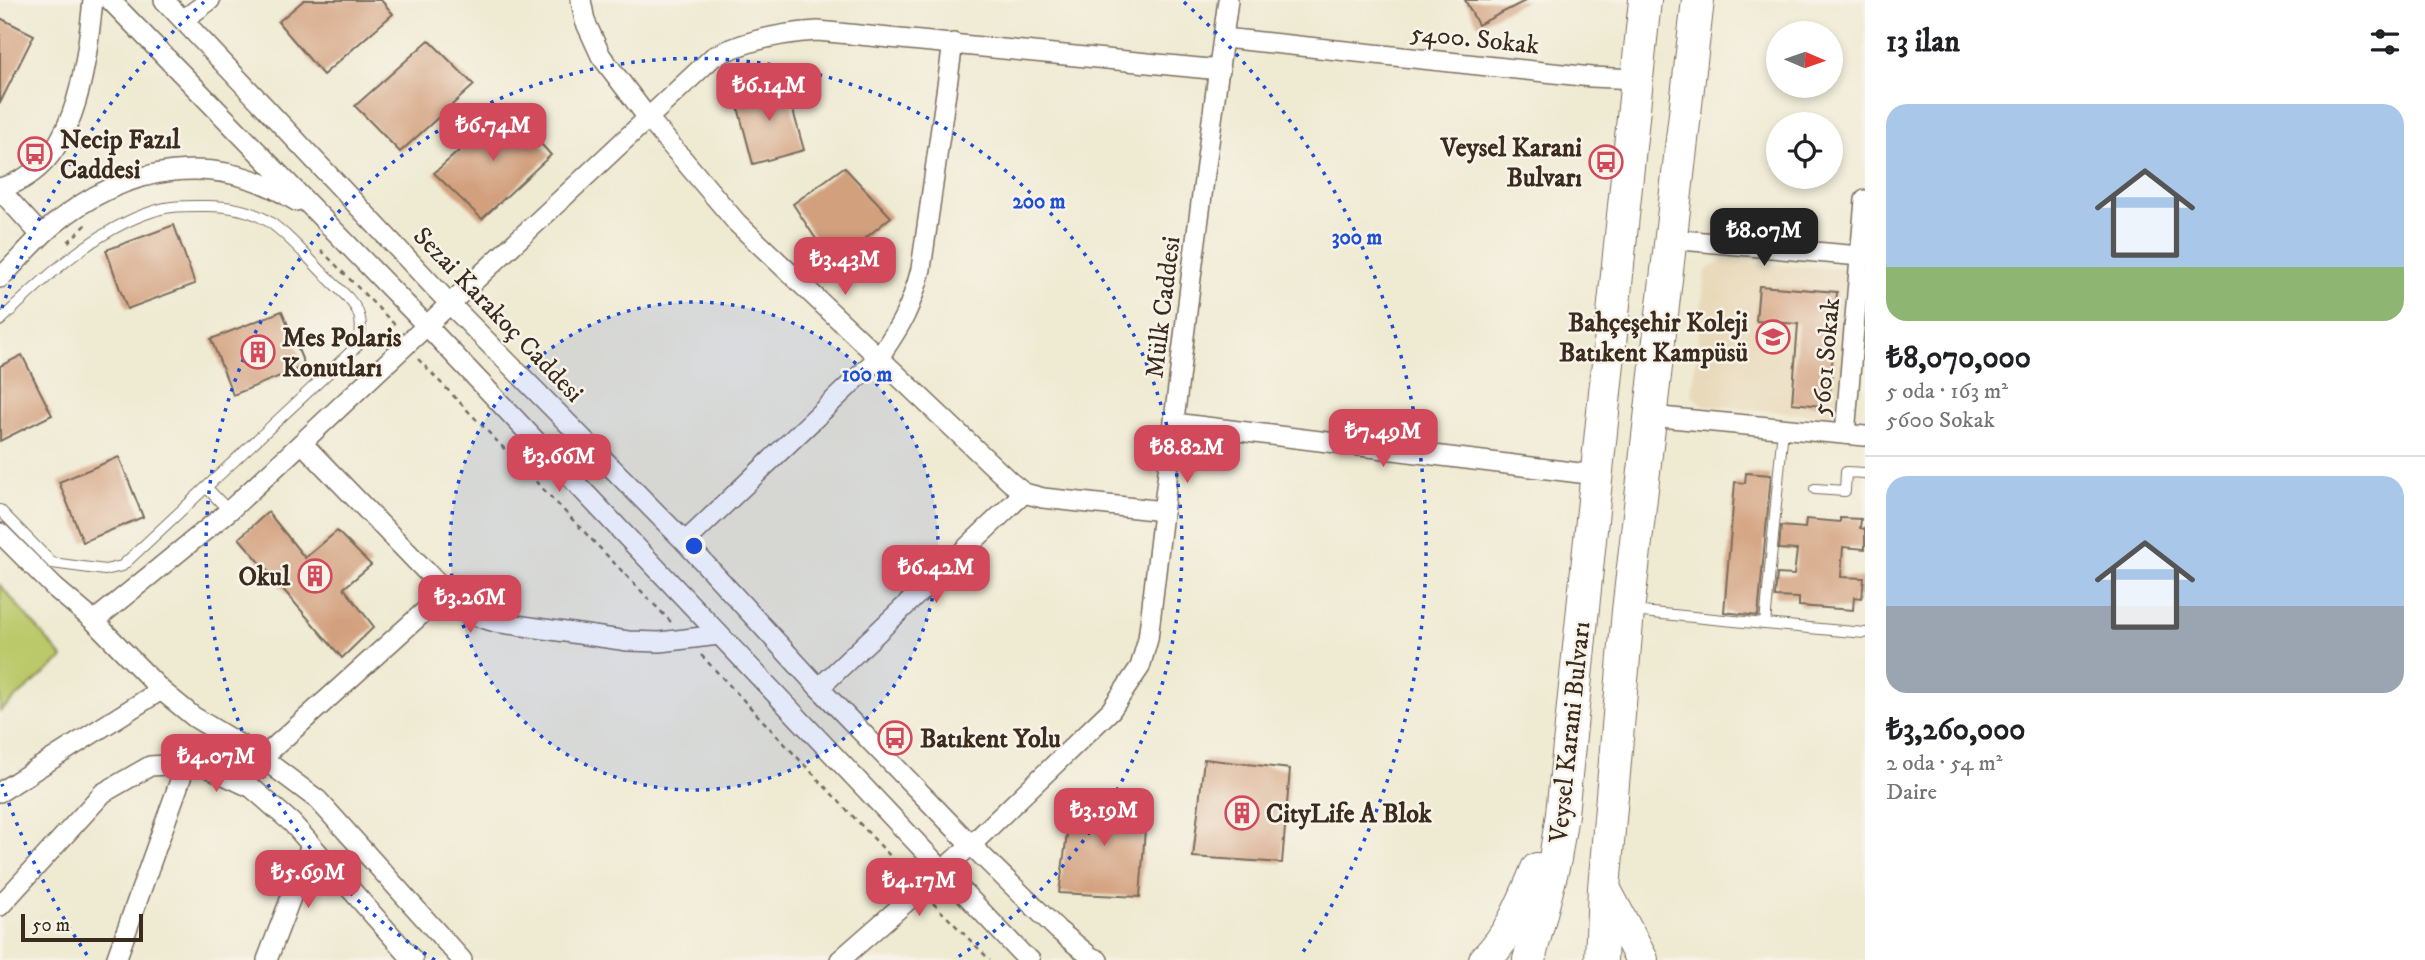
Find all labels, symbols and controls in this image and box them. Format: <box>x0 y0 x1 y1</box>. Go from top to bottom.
street label: 5400. Sokak <box>1409 16 1541 63</box>
north arrow <box>1766 21 1843 98</box>
map controls <box>1766 21 1843 189</box>
icon: filters <box>2366 23 2404 61</box>
text: 13 ilan <box>1886 24 1960 61</box>
pin: ₺6.14M <box>712 64 826 123</box>
text: ₺6.14M <box>732 71 806 100</box>
pin: ₺6.74M <box>436 104 550 163</box>
text: ₺6.74M <box>455 111 531 140</box>
button: locate <box>1766 112 1843 189</box>
place label: Necip Fazıl Caddesi <box>60 124 181 187</box>
place label: Veysel Karani Bulvarı <box>1440 132 1582 195</box>
bus stop icon: Necip Fazıl Caddesi <box>16 135 54 173</box>
bus stop icon: Veysel Karani Bulvarı <box>1587 143 1625 181</box>
icon: home <box>2082 150 2208 276</box>
text: 200 m <box>1012 189 1066 215</box>
pin: ₺8.07M <box>1707 208 1821 268</box>
text: ₺8.07M <box>1726 216 1802 245</box>
street label: Sezai Karakoç Caddesi <box>406 220 590 410</box>
text: 300 m <box>1332 225 1383 251</box>
street label: Mülk Caddesi <box>1138 234 1189 380</box>
pin: ₺3.43M <box>788 238 902 297</box>
text: ₺3.43M <box>810 245 880 274</box>
street label: 5601 Sokak <box>1805 297 1848 418</box>
place label: Bahçeşehir Koleji Batıkent Kampüsü <box>1559 307 1748 370</box>
school or university icon: Bahçeşehir Koleji Batıkent Kampüsü <box>1754 318 1792 356</box>
place label: Mes Polaris Konutları <box>282 322 402 385</box>
building icon: Mes Polaris Konutları <box>239 333 277 371</box>
text: ₺8,070,000 <box>1886 340 2031 377</box>
text: 100 m <box>842 362 892 388</box>
text: 5 oda · 163 m² <box>1886 377 2008 406</box>
text: 5600 Sokak <box>1886 406 1995 435</box>
pin: ₺7.49M <box>1326 410 1440 469</box>
text: ₺7.49M <box>1345 417 1421 446</box>
pin: ₺8.82M <box>1130 426 1244 485</box>
text: ₺8.82M <box>1150 433 1224 462</box>
pin: ₺3.66M <box>502 434 616 494</box>
text: ₺3.66M <box>523 442 595 471</box>
icon: home <box>2082 522 2208 648</box>
centre of rings <box>682 534 706 558</box>
pin: ₺6.42M <box>879 546 993 605</box>
text: ₺6.42M <box>898 553 974 582</box>
building icon: Okul <box>296 557 334 595</box>
place label: Okul <box>239 561 291 594</box>
pin: ₺3.26M <box>413 576 527 635</box>
text: ₺3.26M <box>434 583 506 612</box>
street label: Veysel Karani Bulvarı <box>1542 620 1599 845</box>
text: ₺3,260,000 <box>1886 712 2025 749</box>
bus stop icon: Batıkent Yolu <box>876 719 914 757</box>
place label: Batıkent Yolu <box>920 723 1061 756</box>
pin: ₺4.07M <box>159 734 273 794</box>
text: ₺4.07M <box>177 742 255 771</box>
text: 2 oda · 54 m² <box>1886 749 2002 778</box>
text: Daire <box>1886 778 1937 807</box>
pin: ₺3.19M <box>1047 788 1161 848</box>
building icon: CityLife A Blok <box>1223 794 1261 832</box>
text: ₺3.19M <box>1070 796 1138 825</box>
place label: CityLife A Blok <box>1266 798 1433 831</box>
pin: ₺5.69M <box>251 850 365 910</box>
text: ₺5.69M <box>271 858 345 887</box>
pin: ₺4.17M <box>862 858 976 918</box>
text: ₺4.17M <box>882 866 956 895</box>
scale bar <box>21 911 144 943</box>
text: 50 m <box>32 914 70 937</box>

